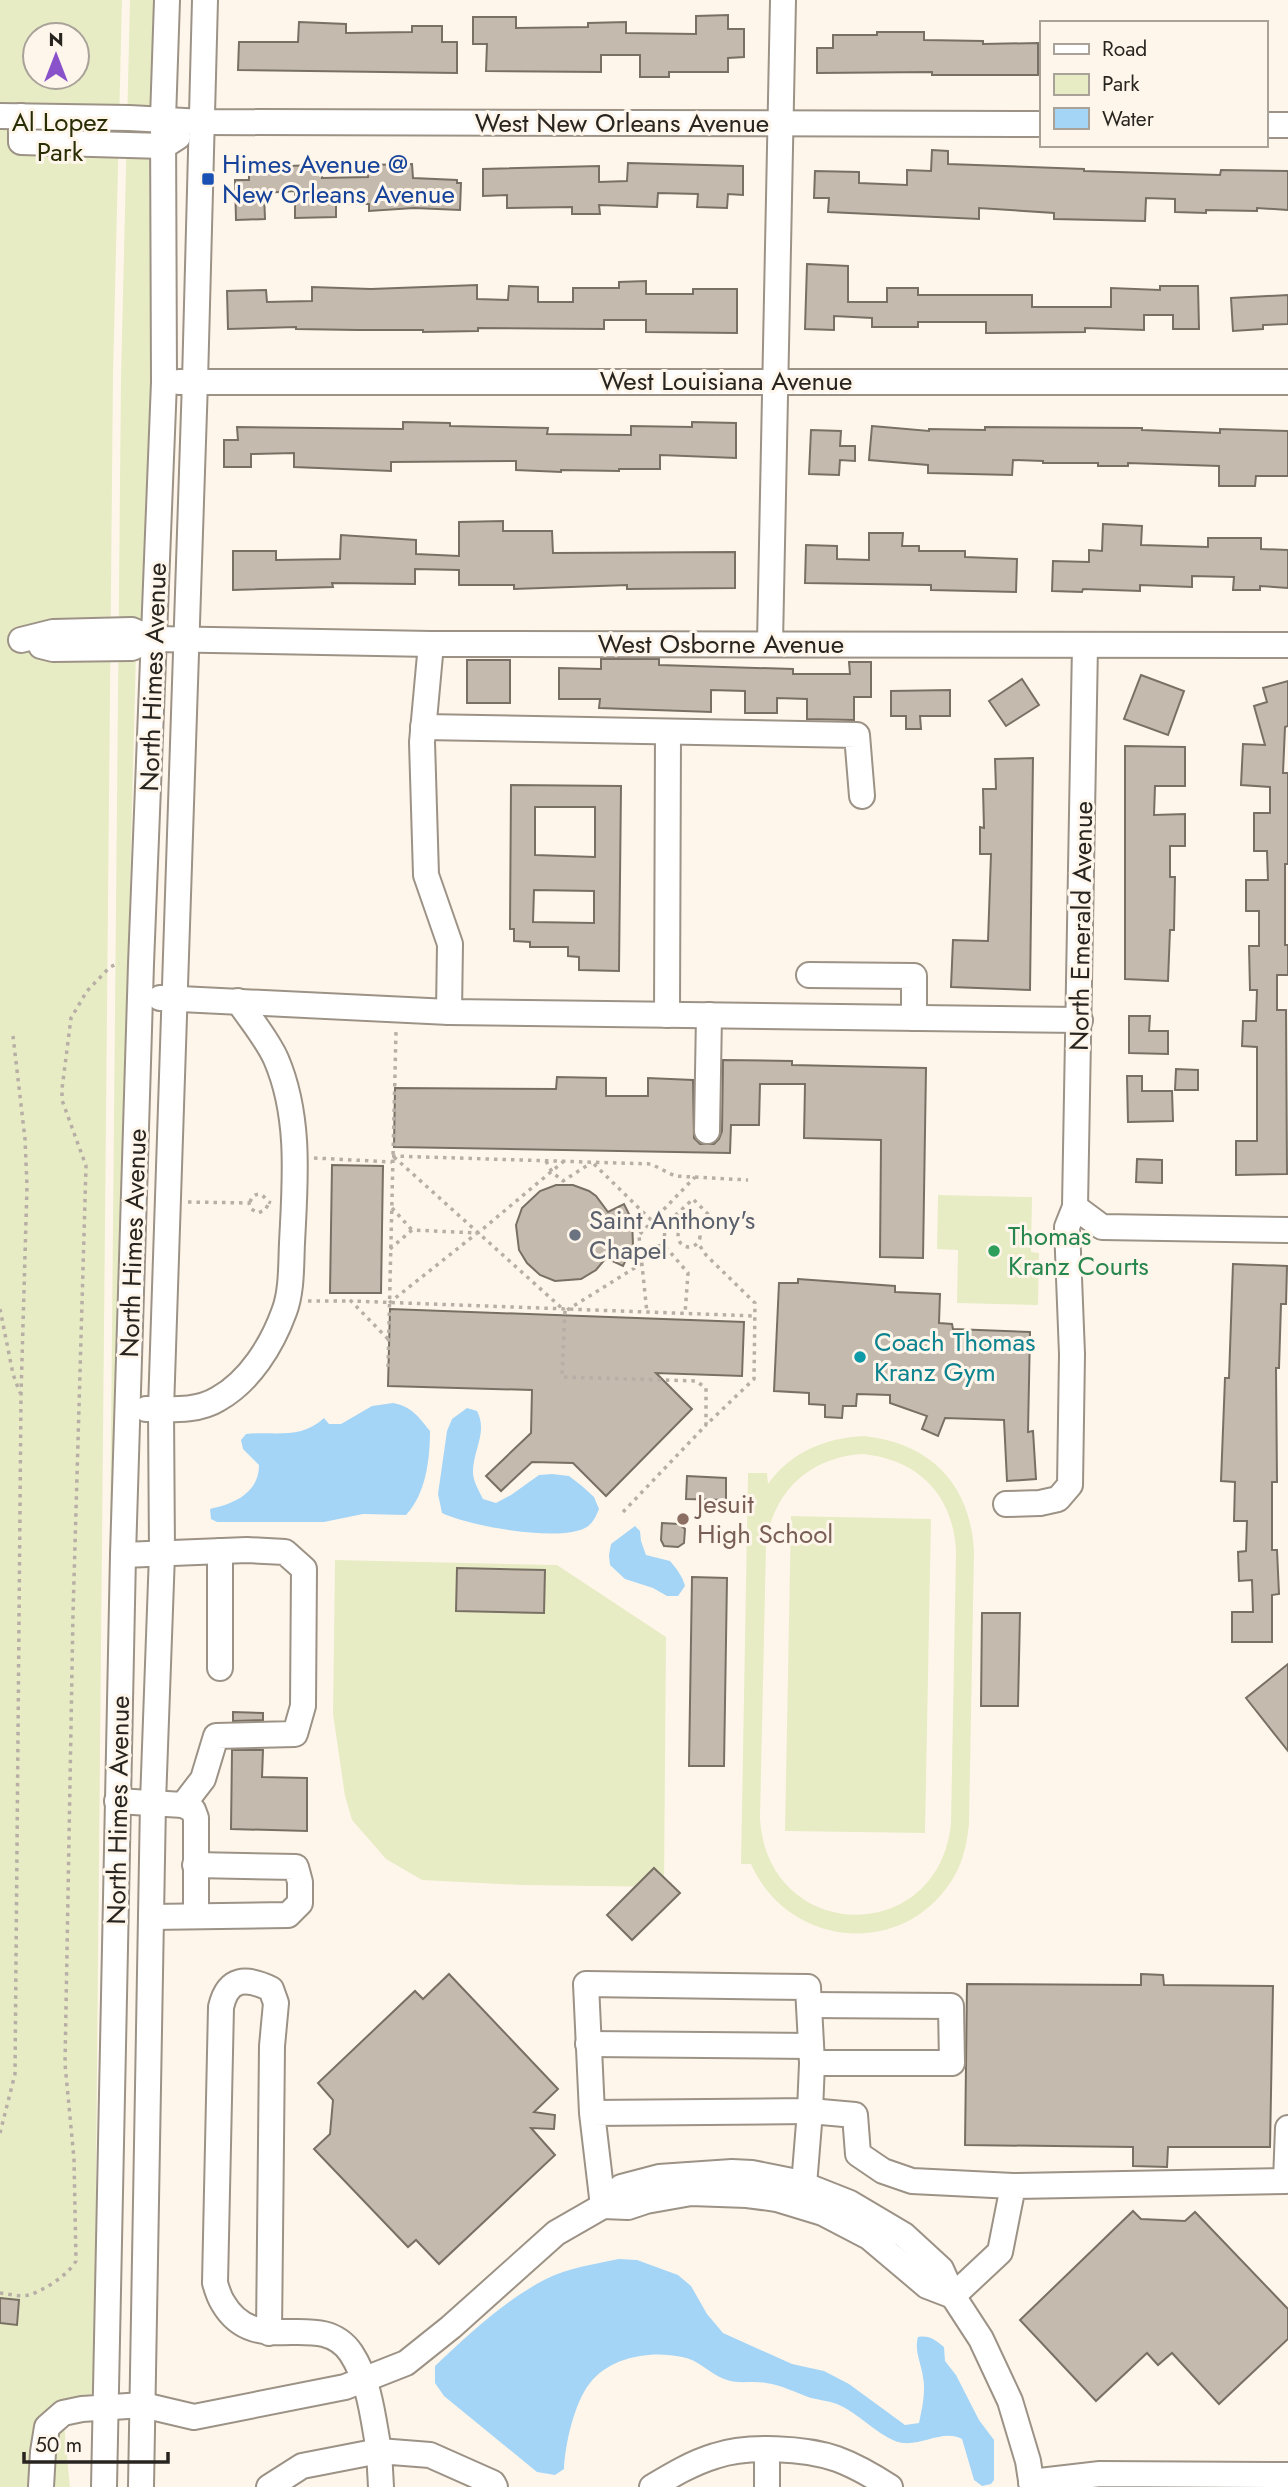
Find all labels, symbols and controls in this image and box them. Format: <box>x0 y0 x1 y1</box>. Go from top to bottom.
north arrow <box>21 21 91 91</box>
legend <box>1040 21 1267 147</box>
text: N <box>48 26 64 53</box>
text: Road <box>1102 34 1147 64</box>
text: Park <box>1102 69 1140 99</box>
park label: Al Lopez Park <box>12 103 108 171</box>
street label: West New Orleans Avenue <box>475 104 769 142</box>
text: Water <box>1102 104 1155 134</box>
place label: Himes Avenue @ New Orleans Avenue <box>222 145 455 213</box>
marker: Himes Avenue @ New Orleans Avenue <box>200 171 216 187</box>
street label: West Louisiana Avenue <box>600 362 852 400</box>
street label: North Himes Avenue <box>130 562 176 792</box>
street label: West Osborne Avenue <box>598 625 844 663</box>
street label: North Emerald Avenue <box>1060 801 1102 1051</box>
street label: North Himes Avenue <box>110 1128 156 1358</box>
place label: Saint Anthony's Chapel <box>589 1201 755 1269</box>
place label: Thomas Kranz Courts <box>1008 1217 1149 1285</box>
marker: Saint Anthony's Chapel <box>567 1227 583 1243</box>
marker: Thomas Kranz Courts <box>986 1243 1002 1259</box>
place label: Coach Thomas Kranz Gym <box>874 1323 1036 1391</box>
marker: Coach Thomas Kranz Gym <box>852 1349 868 1365</box>
place label: Jesuit High School <box>694 1485 833 1553</box>
marker: Jesuit High School <box>675 1511 691 1527</box>
street label: North Himes Avenue <box>97 1695 139 1925</box>
scale bar <box>24 2420 168 2464</box>
text: 50 m <box>35 2430 82 2460</box>

